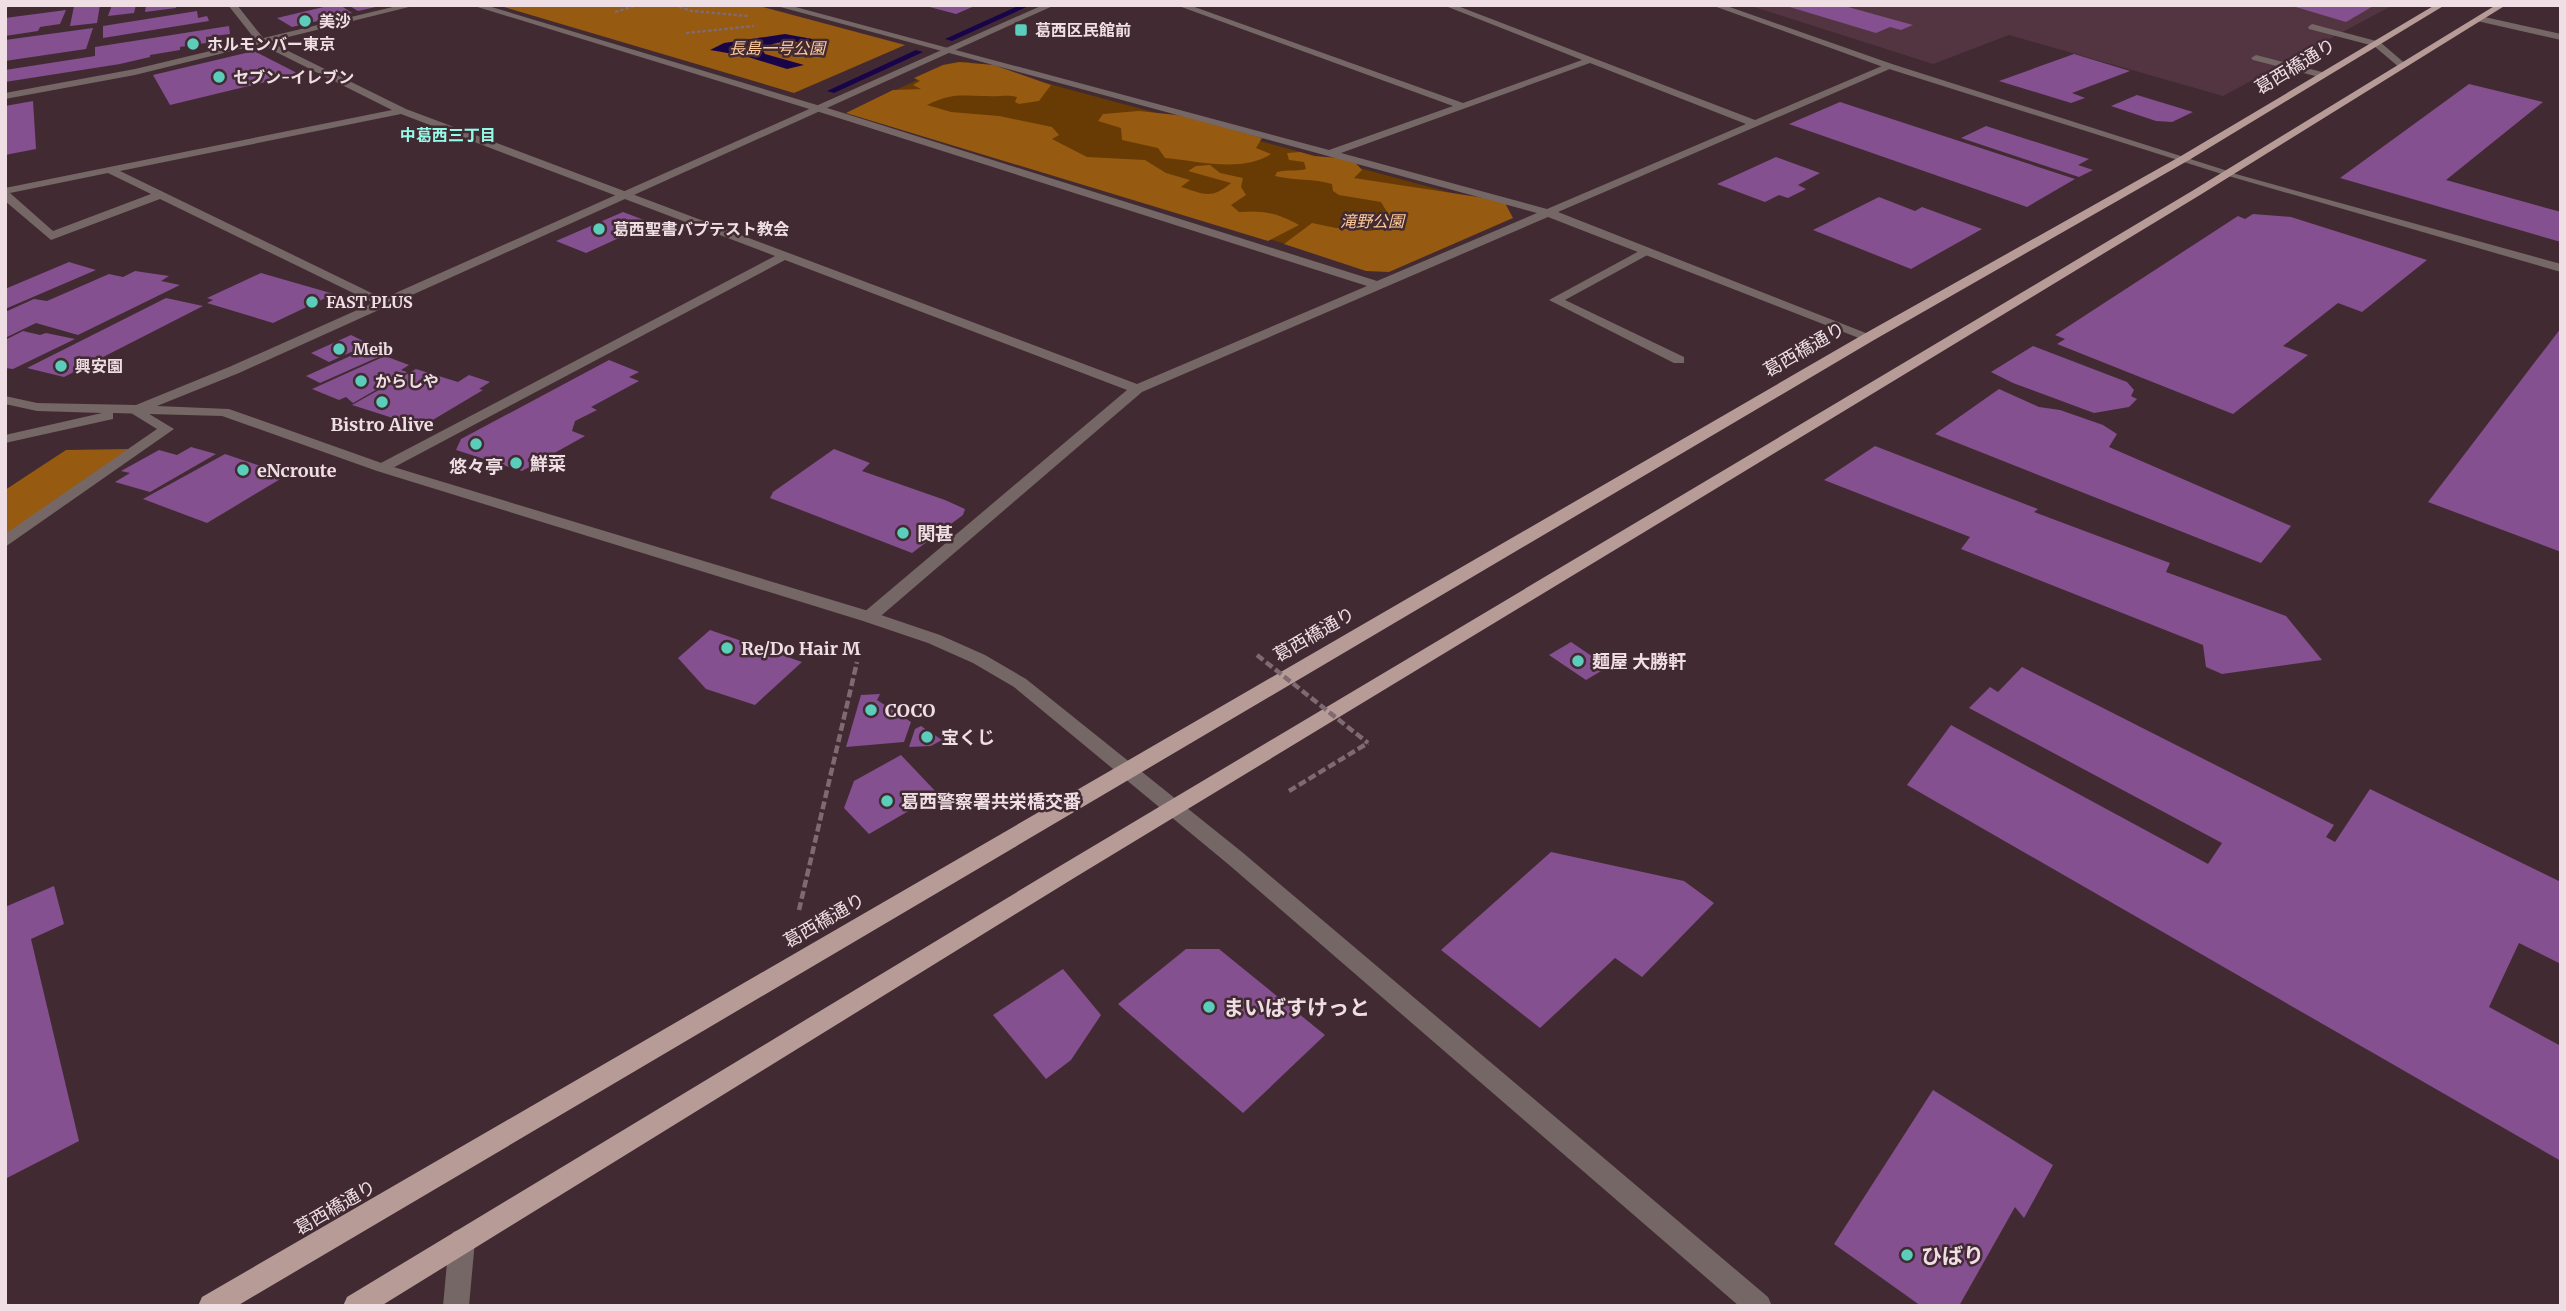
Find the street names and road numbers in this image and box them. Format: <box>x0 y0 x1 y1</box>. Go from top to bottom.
street label: 葛西橋通り <box>2251 33 2339 99</box>
street label: 葛西橋通り <box>1759 317 1849 381</box>
street label: 葛西橋通り <box>1269 602 1359 666</box>
street label: 葛西橋通り <box>779 888 869 952</box>
street label: 葛西橋通り <box>290 1175 380 1239</box>

